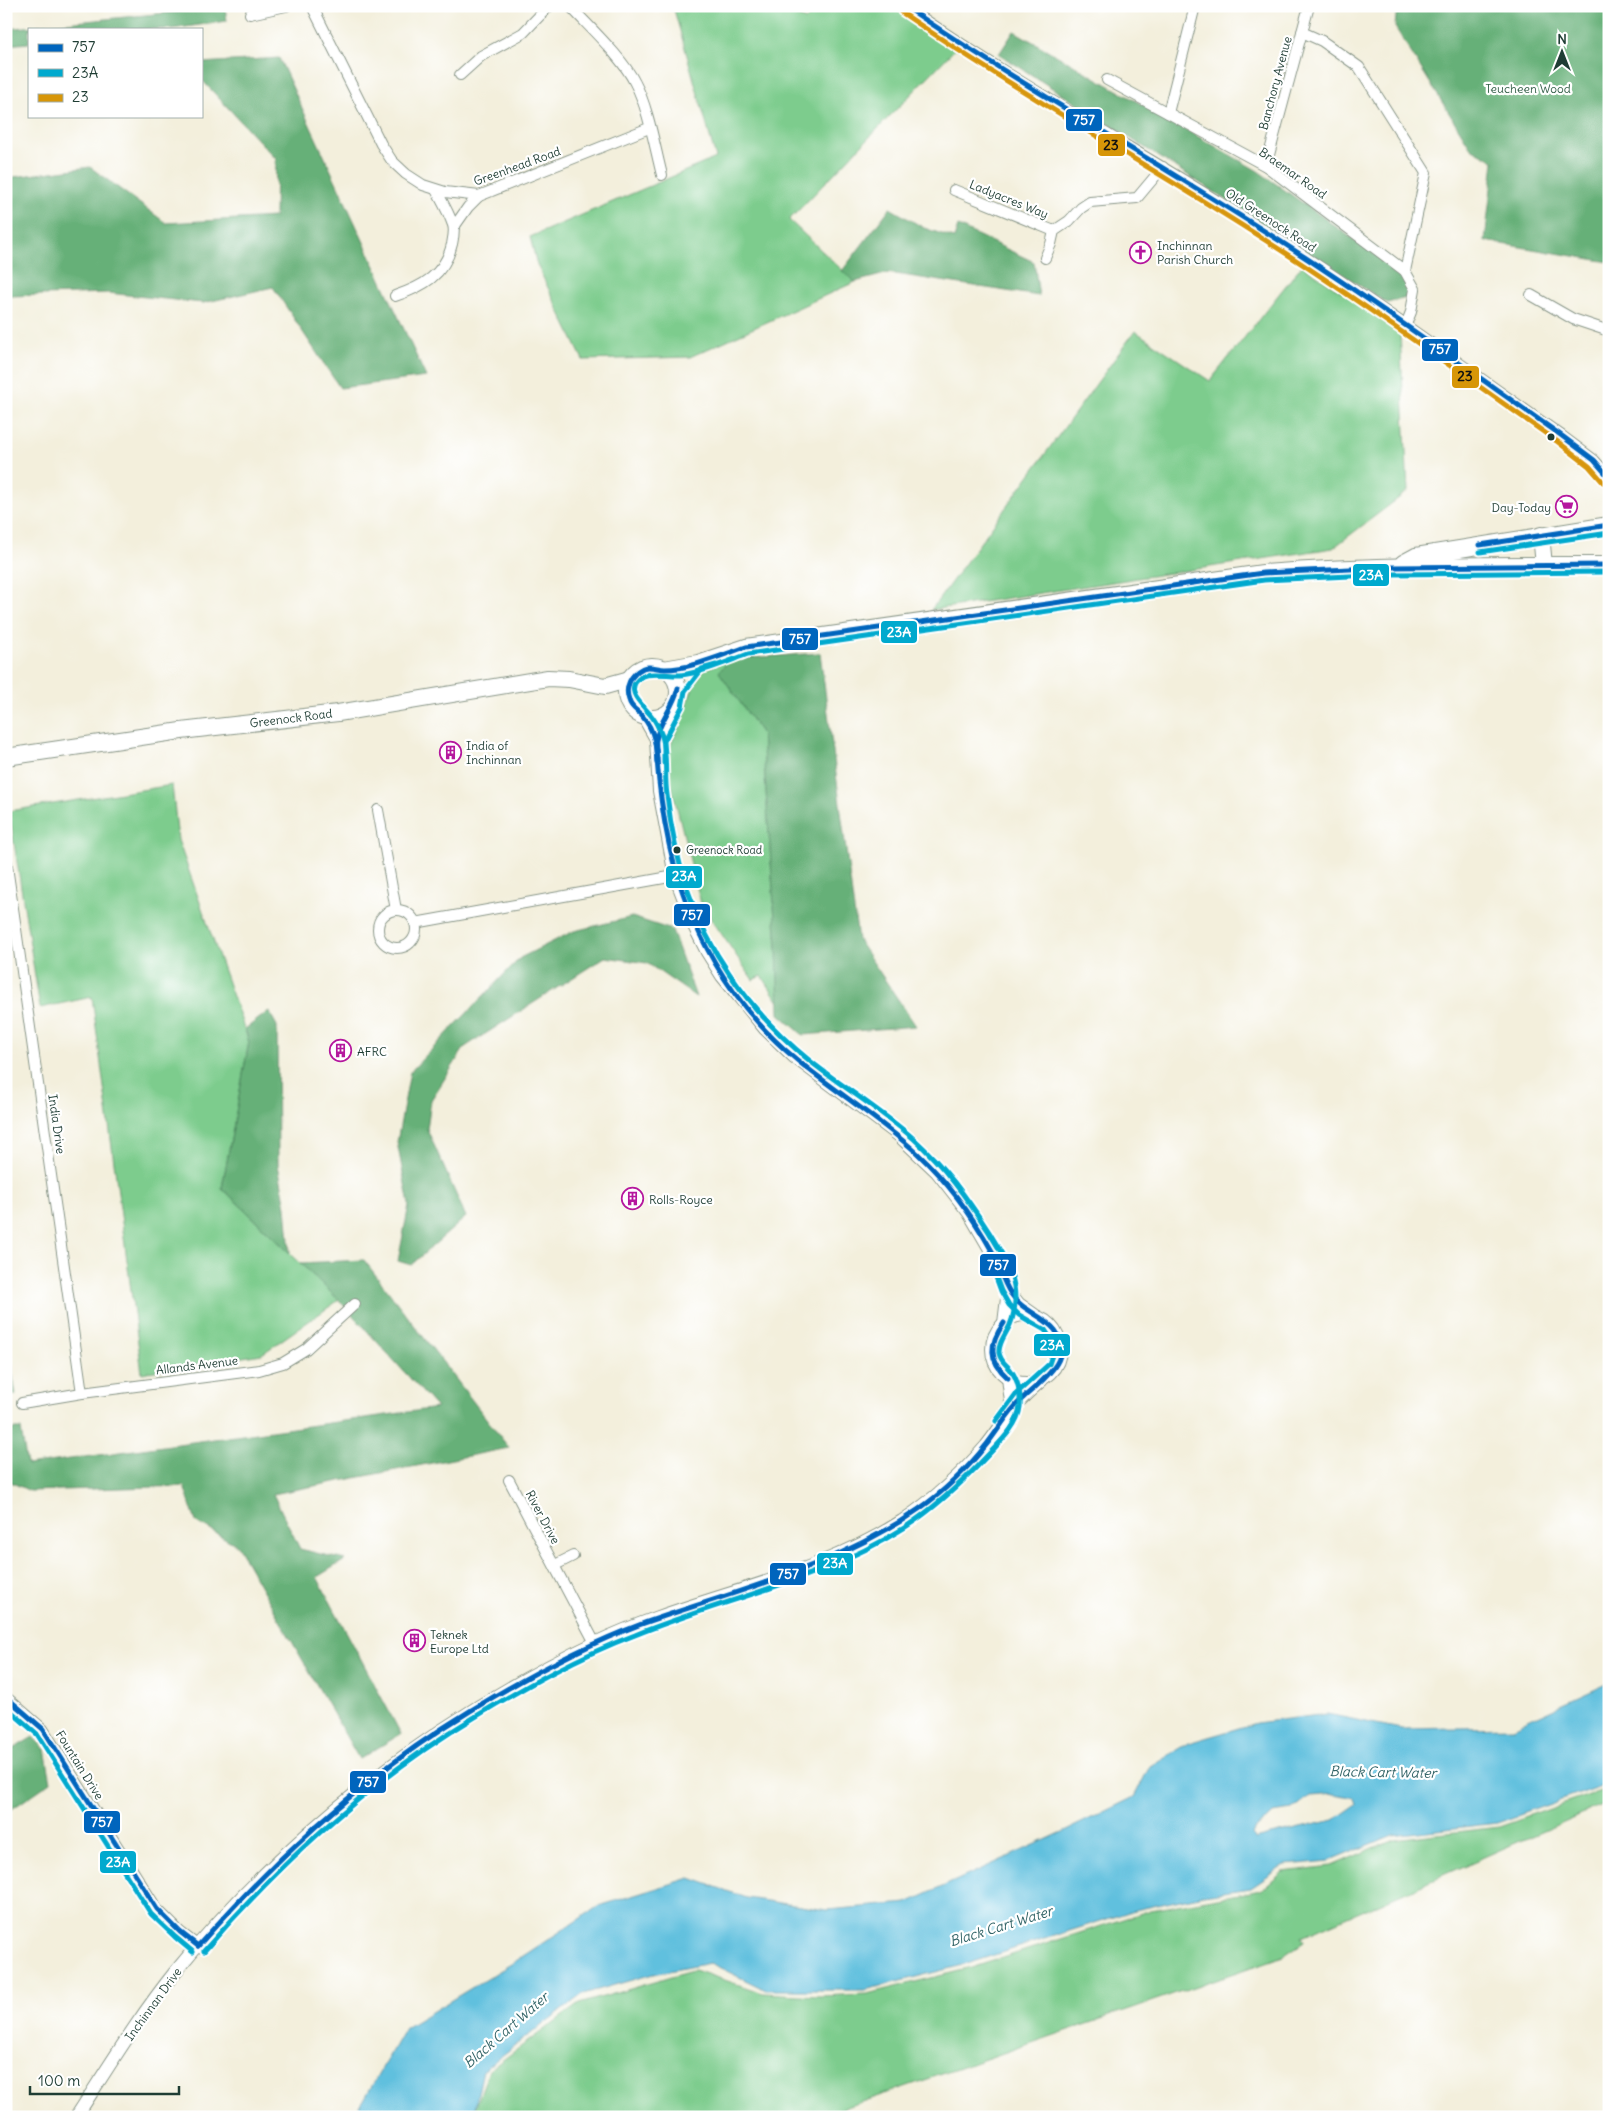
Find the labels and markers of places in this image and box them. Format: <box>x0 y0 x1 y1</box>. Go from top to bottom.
place label: Inchinnan Parish Church <box>1157 238 1233 267</box>
church icon: Inchinnan Parish Church <box>1129 240 1153 264</box>
unlabelled marker <box>1546 432 1556 442</box>
supermarket icon: Day-Today <box>1555 495 1579 519</box>
place label: Day-Today <box>1492 500 1551 515</box>
place label: India of Inchinnan <box>466 738 522 767</box>
building icon: India of Inchinnan <box>438 740 462 764</box>
place label: Greenock Road <box>686 843 763 857</box>
marker: Greenock Road <box>672 845 682 855</box>
building icon: AFRC <box>329 1039 353 1063</box>
place label: AFRC <box>357 1044 387 1059</box>
building icon: Rolls-Royce <box>621 1187 645 1211</box>
place label: Rolls-Royce <box>649 1192 713 1207</box>
place label: Teknek Europe Ltd <box>430 1627 489 1656</box>
building icon: Teknek Europe Ltd <box>402 1629 426 1653</box>

